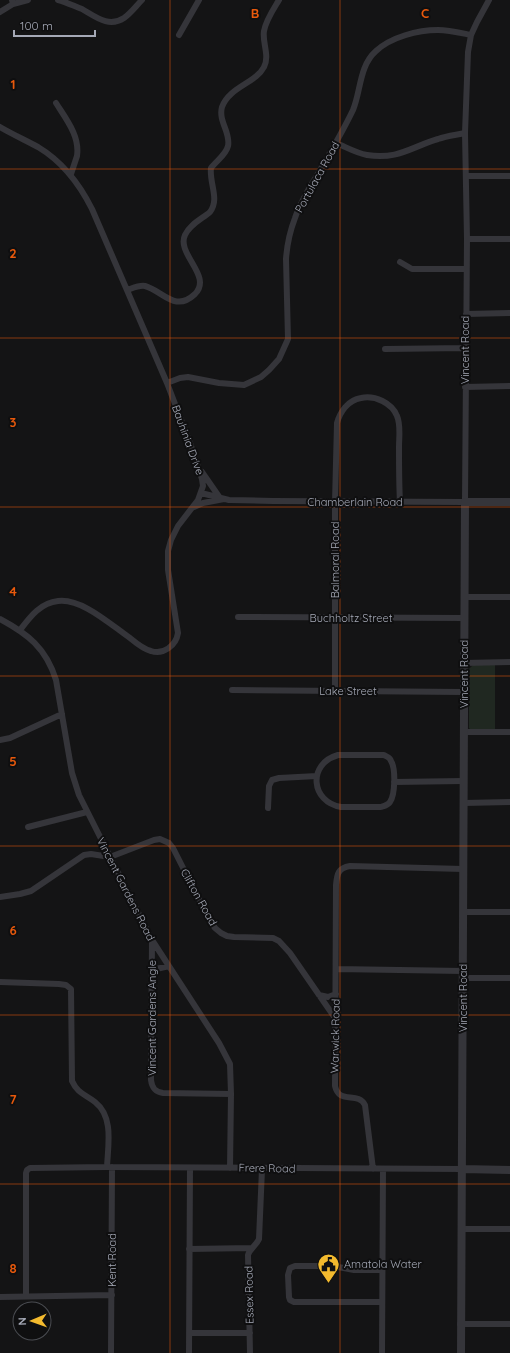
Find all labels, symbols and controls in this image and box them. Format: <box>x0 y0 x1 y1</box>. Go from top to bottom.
text: B <box>251 5 259 21</box>
text: C <box>421 5 429 21</box>
scale bar <box>14 12 95 38</box>
text: 100 m <box>20 18 53 33</box>
text: 1 <box>10 76 16 92</box>
street label: Portulaca Road <box>292 139 342 215</box>
text: 2 <box>9 245 17 261</box>
street label: Vincent Road <box>458 316 472 384</box>
street label: Bauhinia Drive <box>169 403 207 477</box>
text: 3 <box>10 414 17 430</box>
street label: Chamberlain Road <box>307 495 403 509</box>
street label: Balmoral Road <box>328 522 342 598</box>
text: 4 <box>9 583 17 599</box>
street label: Buchholtz Street <box>310 611 393 625</box>
street label: Vincent Road <box>457 640 471 708</box>
street label: Lake Street <box>319 684 377 698</box>
text: 5 <box>9 753 17 769</box>
street label: Vincent Gardens Road <box>94 835 158 943</box>
street label: Clifton Road <box>178 866 220 928</box>
text: 6 <box>9 922 17 938</box>
street label: Vincent Gardens Angle <box>145 960 159 1076</box>
street label: Vincent Road <box>456 964 470 1032</box>
street label: Warwick Road <box>327 999 343 1073</box>
text: 7 <box>9 1091 17 1107</box>
street label: Frere Road <box>238 1161 296 1175</box>
street label: Kent Road <box>105 1233 119 1287</box>
public building icon: Amatola Water <box>315 1251 341 1284</box>
place label: Amatola Water <box>344 1257 422 1271</box>
text: 8 <box>9 1260 17 1276</box>
street label: Essex Road <box>241 1266 257 1324</box>
north arrow <box>12 1301 52 1341</box>
text: N <box>15 1317 29 1326</box>

